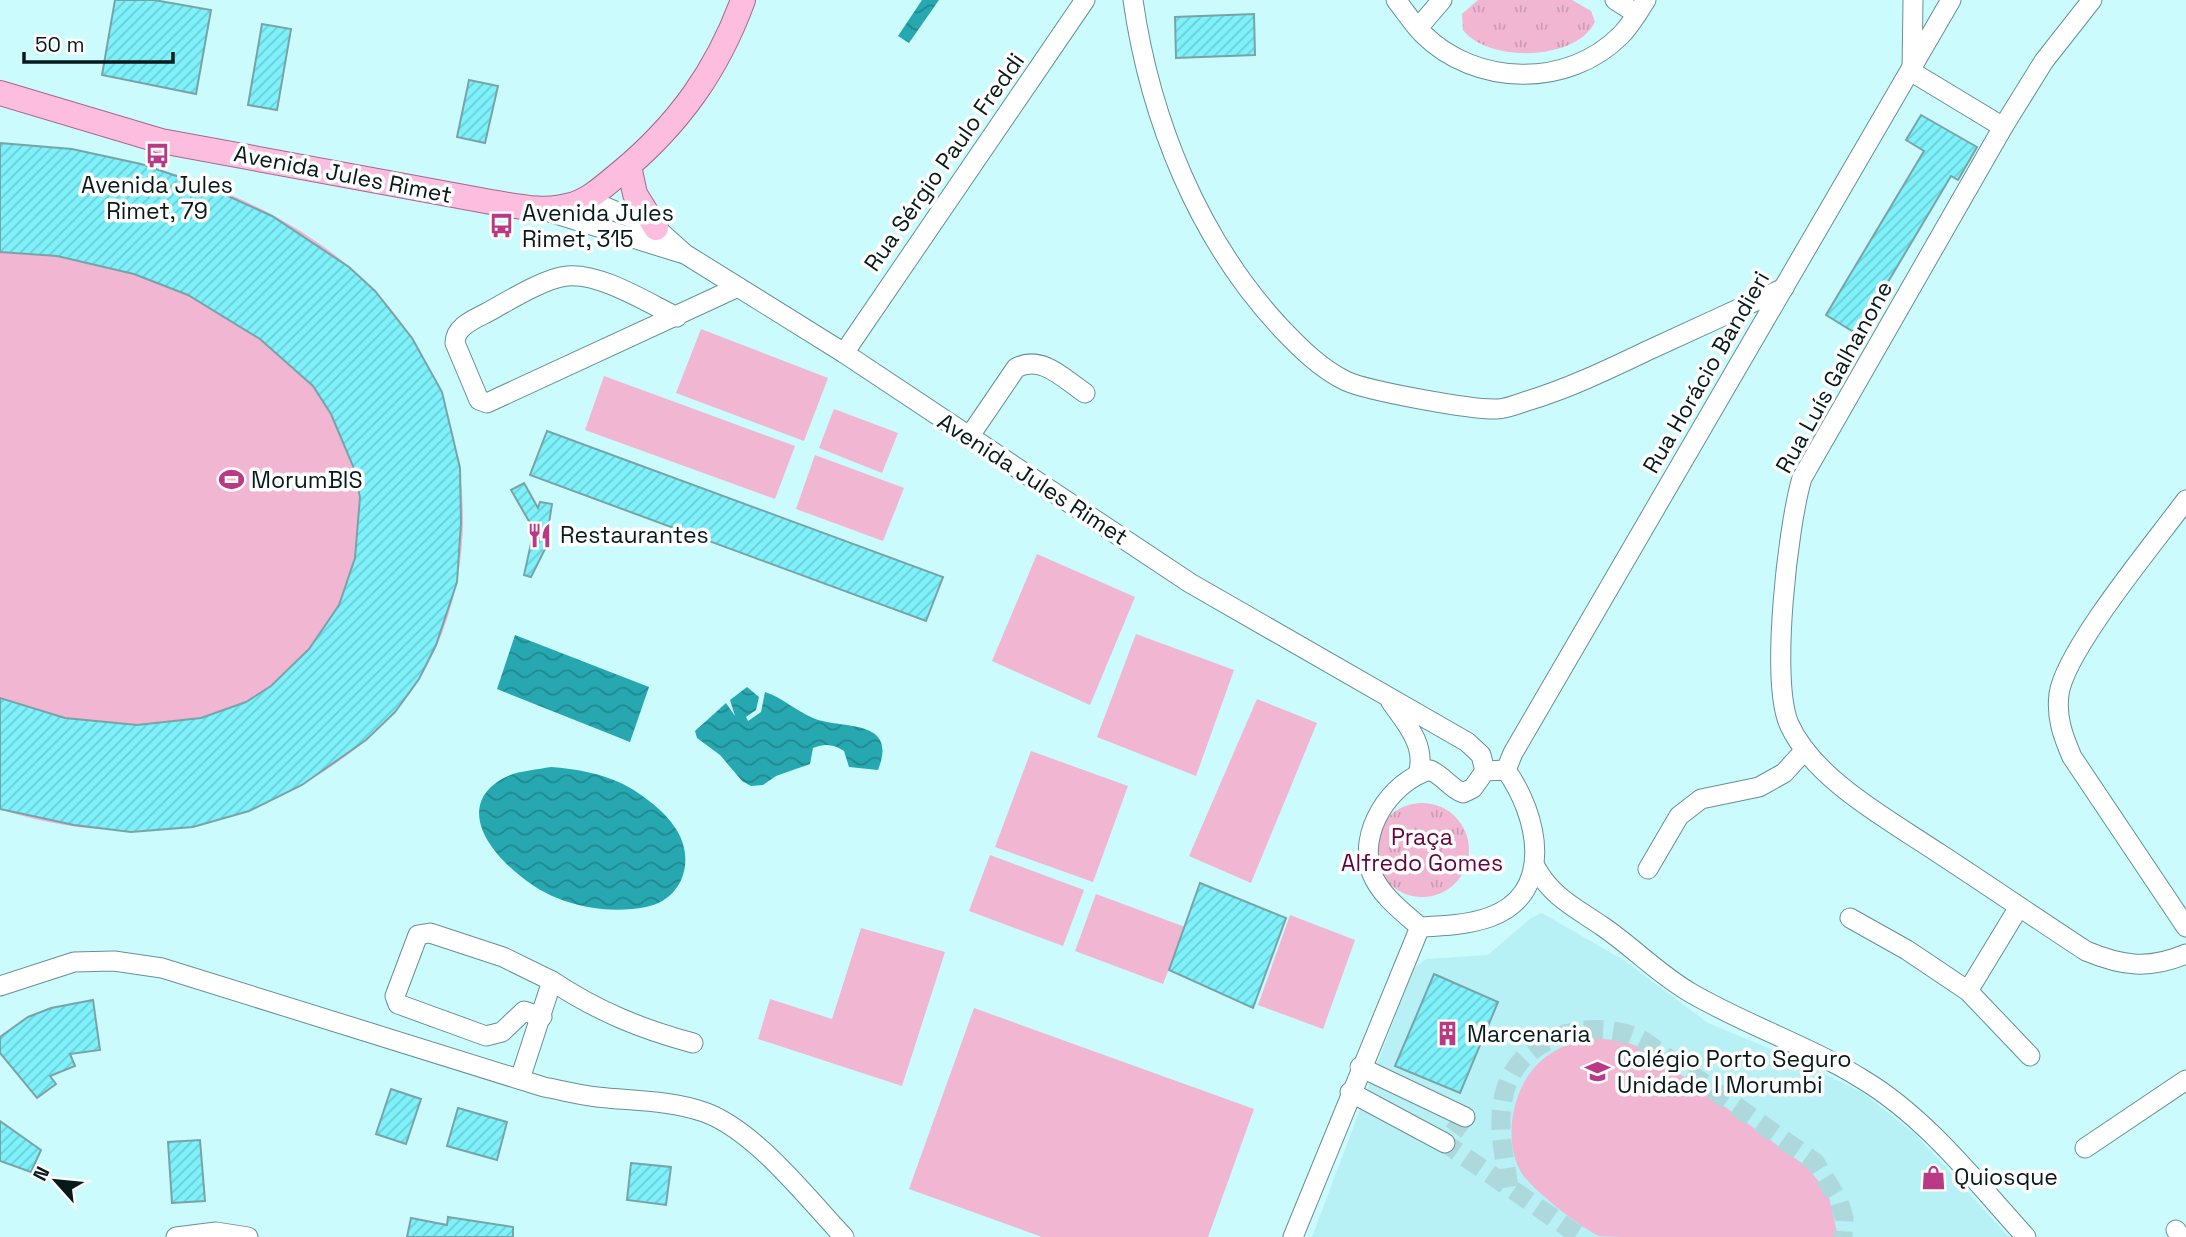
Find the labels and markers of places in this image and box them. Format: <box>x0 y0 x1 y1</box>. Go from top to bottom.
bus stop icon: Avenida Jules Rimet, 79 <box>143 141 171 169</box>
place label: Avenida Jules Rimet, 79 <box>81 170 233 226</box>
place label: Avenida Jules Rimet, 315 <box>522 198 674 254</box>
bus stop icon: Avenida Jules Rimet, 315 <box>488 212 516 240</box>
place label: MorumBIS <box>251 465 363 495</box>
sports icon: MorumBIS <box>217 466 245 494</box>
place label: Restaurantes <box>560 520 709 550</box>
restaurant icon: Restaurantes <box>526 521 554 549</box>
place label: Marcenaria <box>1467 1019 1591 1049</box>
building icon: Marcenaria <box>1433 1020 1461 1048</box>
place label: Colégio Porto Seguro Unidade I Morumbi <box>1617 1044 1851 1100</box>
school or university icon: Colégio Porto Seguro Unidade I Morumbi <box>1583 1058 1611 1086</box>
place label: Quiosque <box>1954 1162 2058 1192</box>
shop icon: Quiosque <box>1920 1163 1948 1191</box>

